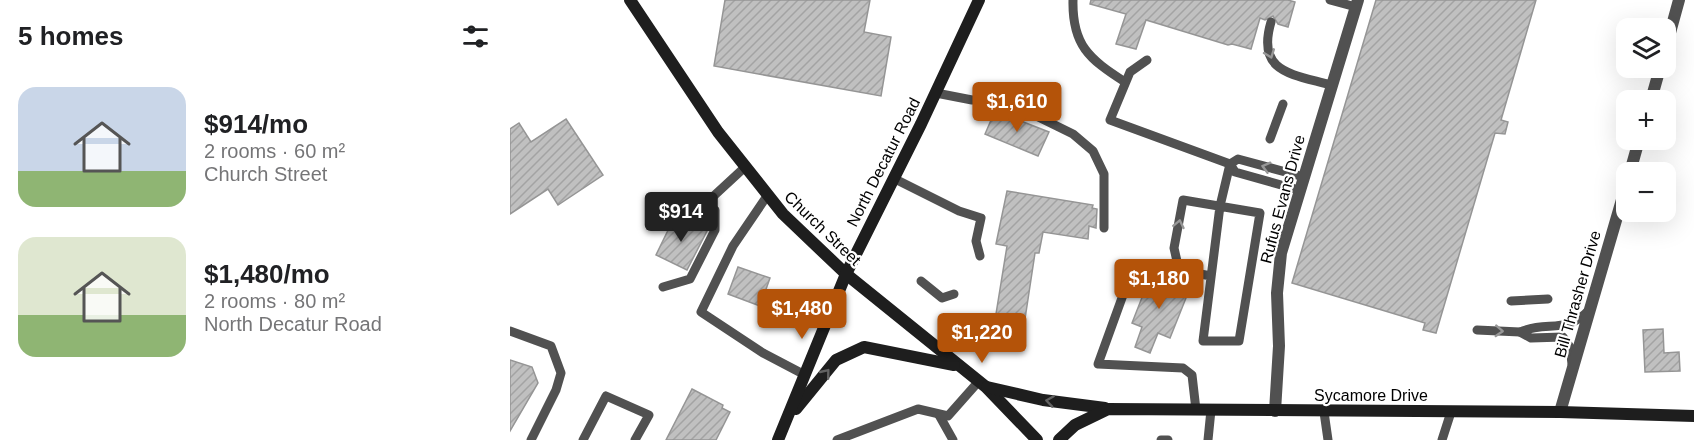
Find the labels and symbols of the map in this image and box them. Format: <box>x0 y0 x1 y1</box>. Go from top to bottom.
one-way arrow <box>1263 48 1275 59</box>
pin: $1,610 <box>968 82 1066 133</box>
street label: North Decatur Road <box>844 95 923 229</box>
street label: Rufus Evans Drive <box>1257 133 1308 265</box>
one-way arrow <box>1261 162 1272 174</box>
street label: Church Street <box>781 188 864 269</box>
pin: $914 <box>645 192 717 243</box>
one-way arrow <box>1172 219 1185 229</box>
street label: Bill Thrasher Drive <box>1551 229 1604 360</box>
pin: $1,180 <box>1110 259 1208 310</box>
pin: $1,480 <box>753 289 851 340</box>
pin: $1,220 <box>933 313 1031 364</box>
one-way arrow <box>1494 324 1503 337</box>
one-way arrow <box>819 369 830 380</box>
street label: Sycamore Drive <box>1314 387 1428 404</box>
one-way arrow <box>1045 395 1054 407</box>

